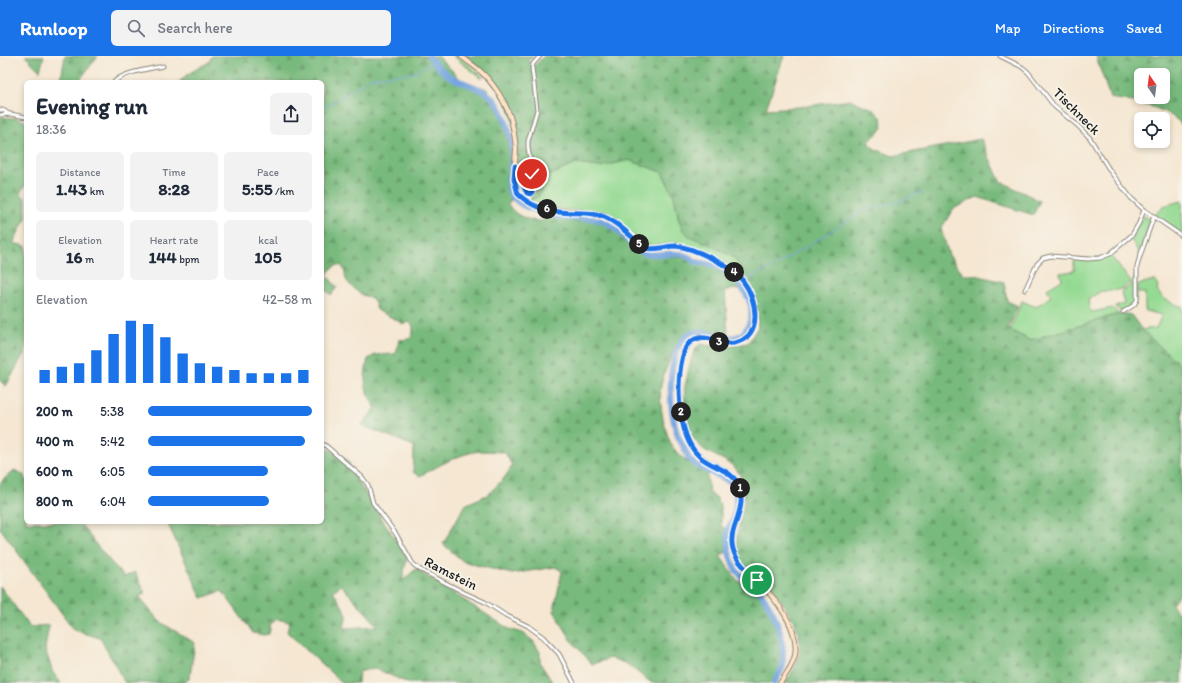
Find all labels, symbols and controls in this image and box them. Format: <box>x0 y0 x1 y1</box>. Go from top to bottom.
search box <box>111 10 391 46</box>
text: Runloop <box>20 17 87 40</box>
icon: search <box>125 17 147 39</box>
text: Search here <box>157 19 233 37</box>
text: Map <box>995 20 1021 37</box>
text: Directions <box>1043 20 1104 37</box>
text: Saved <box>1126 20 1162 37</box>
north arrow <box>1134 68 1170 104</box>
map controls <box>1134 68 1170 148</box>
street label: Tischneck <box>1050 84 1104 139</box>
text: Evening run <box>36 93 148 120</box>
button: share <box>270 93 312 135</box>
button: locate <box>1134 112 1170 148</box>
text: 18:36 <box>36 122 66 137</box>
pin <box>515 157 549 191</box>
icon: check <box>521 163 543 185</box>
text: Distance <box>59 166 101 179</box>
text: Time <box>162 166 186 179</box>
text: Pace <box>257 166 279 179</box>
text: 1.43 <box>56 179 87 199</box>
text: 8:28 <box>158 179 190 199</box>
text: 5:55 <box>242 179 273 199</box>
text: km <box>87 185 104 198</box>
text: /km <box>273 185 294 198</box>
pin: 6 <box>537 199 557 219</box>
text: 6 <box>544 202 550 215</box>
text: Elevation <box>58 234 102 247</box>
text: Heart rate <box>150 234 198 247</box>
text: kcal <box>258 234 278 247</box>
pin: 5 <box>629 234 649 254</box>
text: 5 <box>636 237 642 250</box>
text: 16 <box>66 247 83 267</box>
text: 144 <box>148 247 177 267</box>
text: 105 <box>254 247 282 267</box>
text: m <box>83 253 94 266</box>
text: bpm <box>177 253 200 266</box>
pin: 4 <box>724 262 744 282</box>
text: 4 <box>731 265 737 278</box>
text: Elevation <box>36 292 88 307</box>
text: 42–58 m <box>262 292 312 307</box>
pin: 3 <box>709 332 729 352</box>
text: 3 <box>716 335 722 348</box>
pin: 2 <box>671 402 691 422</box>
text: 200 m <box>36 404 73 419</box>
text: 5:38 <box>100 404 124 419</box>
text: 2 <box>678 405 684 418</box>
text: 400 m <box>36 434 74 449</box>
text: 5:42 <box>100 434 125 449</box>
text: 600 m <box>36 464 73 479</box>
text: 6:05 <box>100 464 125 479</box>
pin: 1 <box>730 478 750 498</box>
text: 1 <box>737 481 743 494</box>
text: 800 m <box>36 494 73 509</box>
text: 6:04 <box>100 494 126 509</box>
street label: Ramstein <box>421 553 480 594</box>
pin <box>740 563 774 597</box>
icon: arrive <box>746 569 768 591</box>

